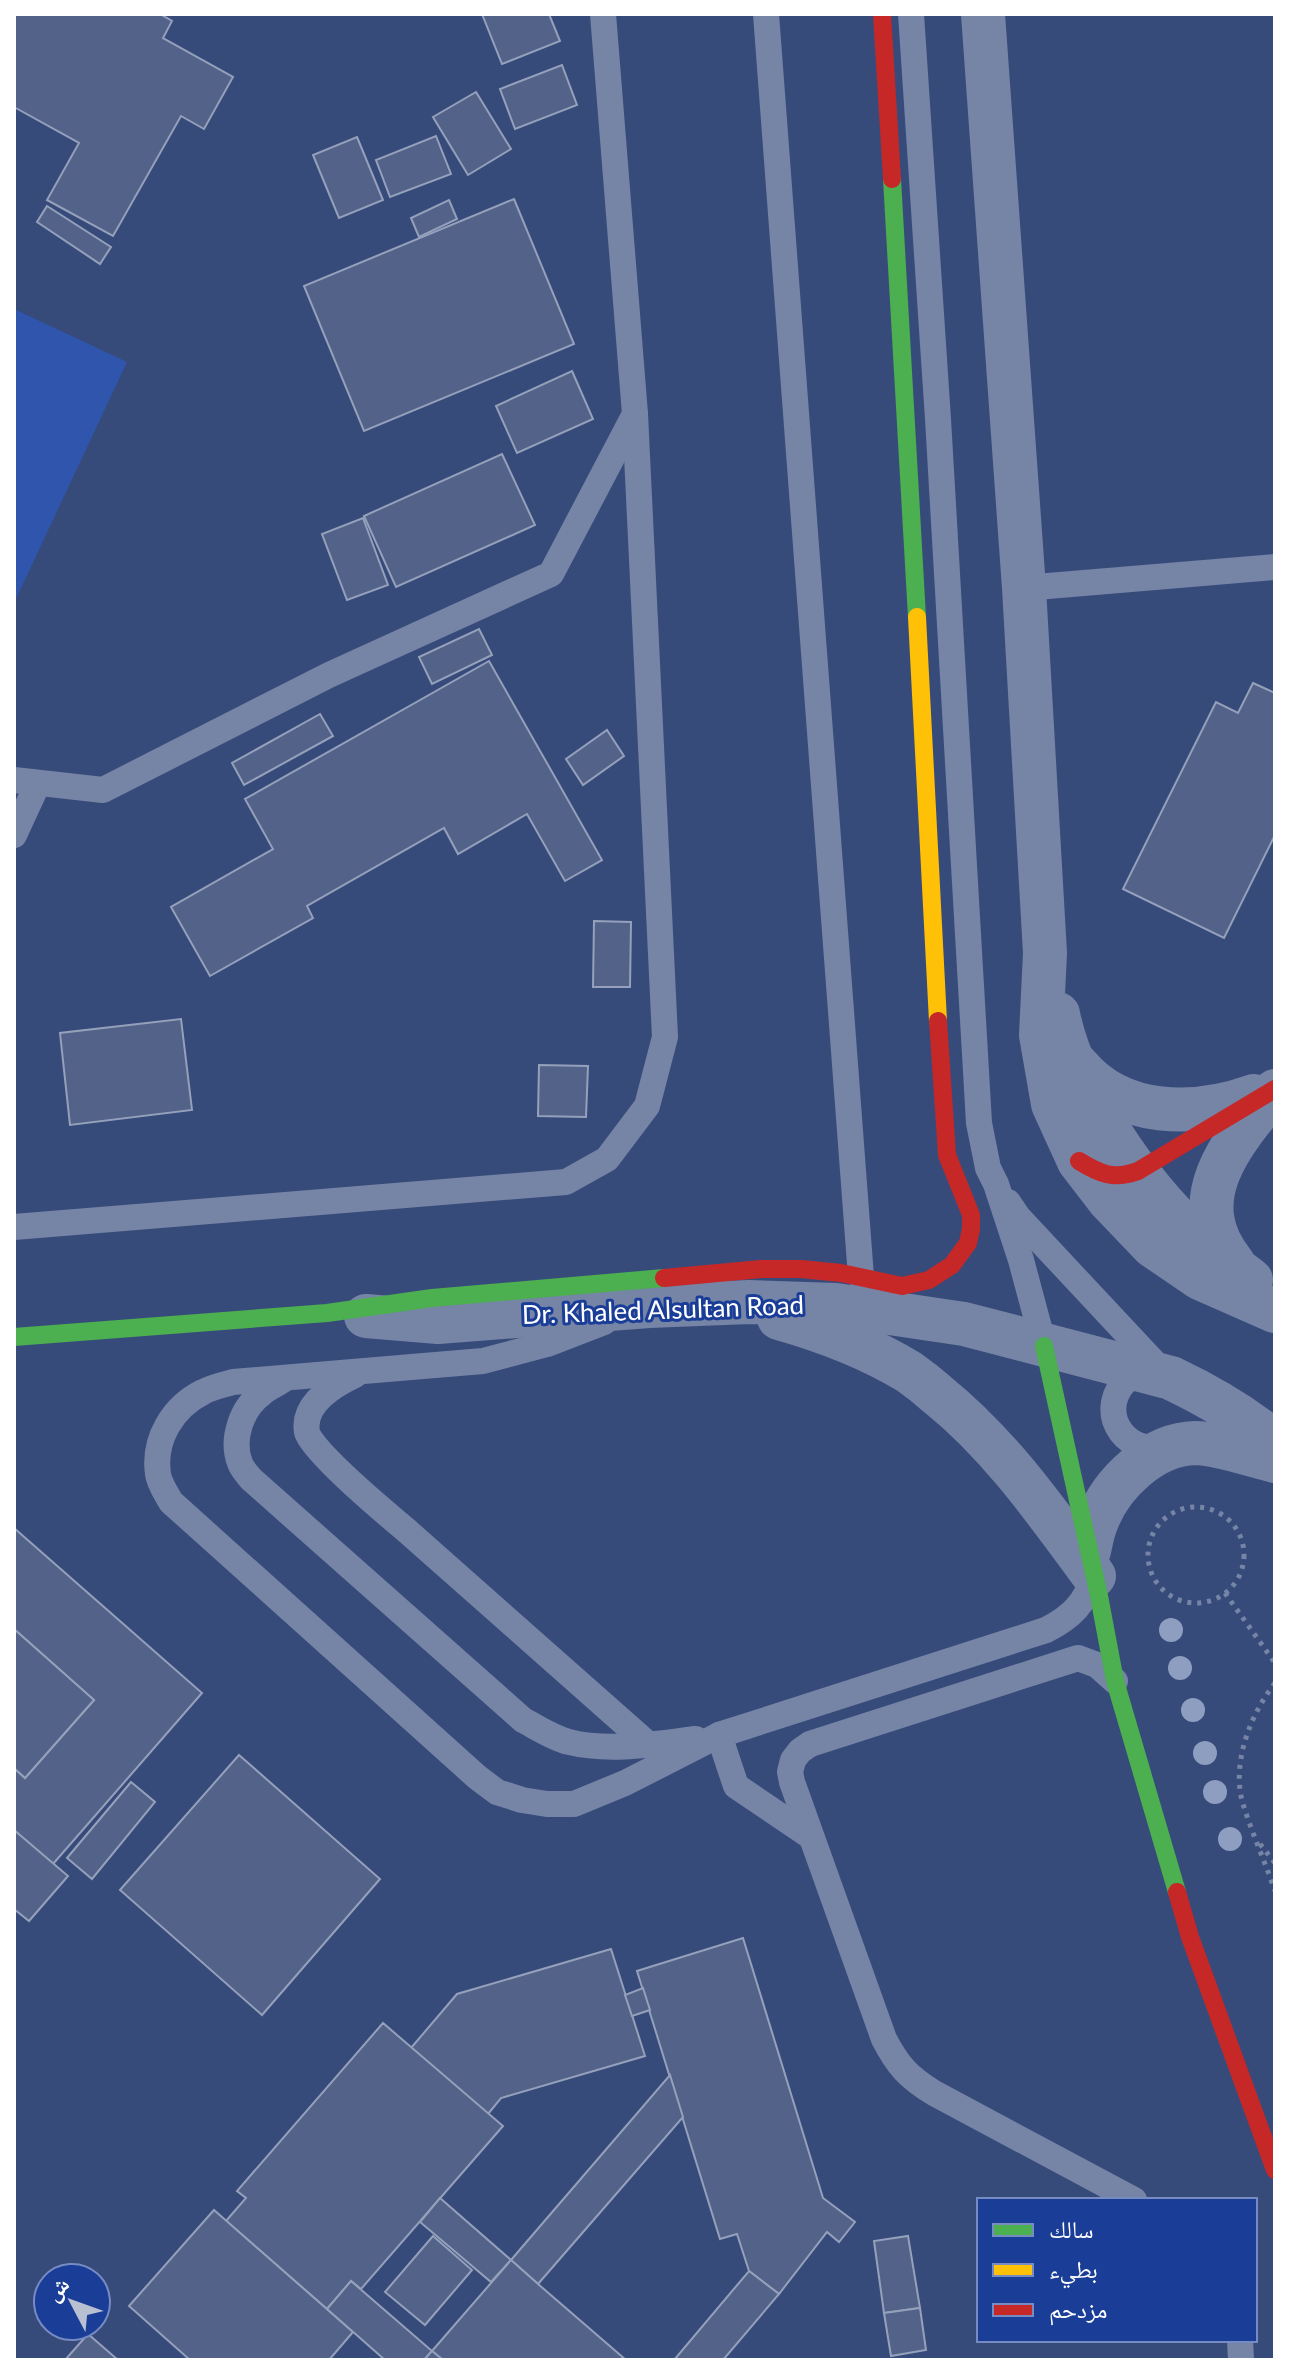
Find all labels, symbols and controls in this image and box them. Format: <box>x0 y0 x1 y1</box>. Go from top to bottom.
street label: Dr. Khaled Alsultan Road <box>521 1288 805 1330</box>
legend <box>977 2198 1257 2342</box>
text: سالك <box>1049 2214 1094 2243</box>
text: بطيء <box>1049 2254 1098 2289</box>
north arrow <box>32 2262 112 2342</box>
text: ش <box>39 2271 75 2307</box>
text: مزدحم <box>1049 2294 1108 2326</box>

